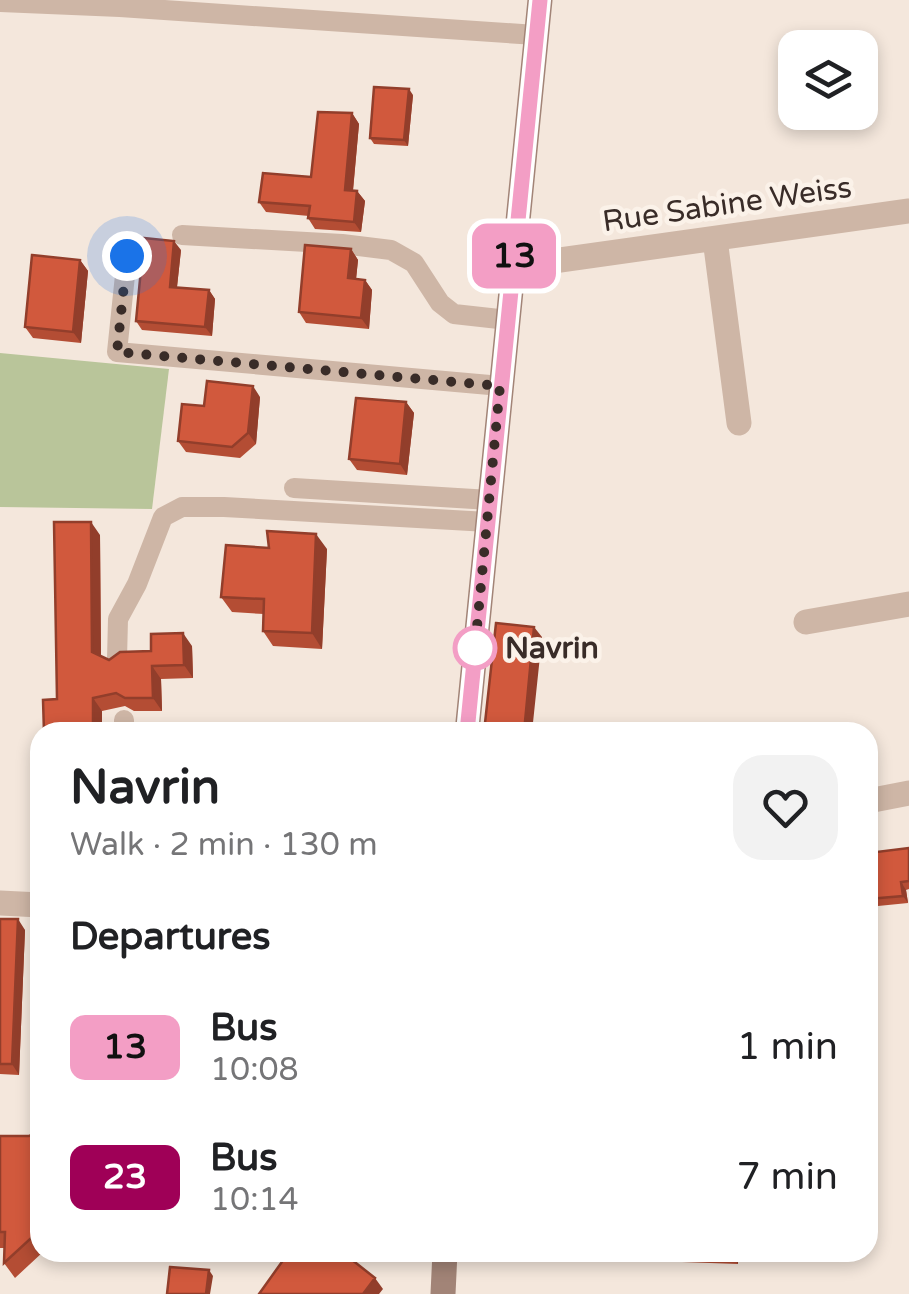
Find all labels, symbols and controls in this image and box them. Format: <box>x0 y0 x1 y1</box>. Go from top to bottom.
map controls <box>778 30 878 130</box>
button: layers <box>778 30 878 130</box>
street label: Rue Sabine Weiss <box>600 169 854 240</box>
line badge: 13 <box>469 224 559 288</box>
your location <box>102 231 152 281</box>
text: 13 <box>492 235 536 277</box>
marker: Navrin <box>454 627 496 669</box>
place label: Navrin <box>505 630 599 667</box>
button: heart <box>733 755 838 860</box>
text: Navrin <box>70 759 220 817</box>
text: Walk · 2 min · 130 m <box>70 826 378 864</box>
text: Departures <box>70 914 271 960</box>
text: Bus <box>210 1005 277 1051</box>
text: 1 min <box>737 1024 838 1070</box>
text: 13 <box>103 1026 147 1068</box>
text: 10:08 <box>210 1051 299 1089</box>
text: Bus <box>210 1135 277 1181</box>
text: 7 min <box>737 1154 838 1200</box>
text: 23 <box>103 1156 147 1198</box>
text: 10:14 <box>210 1181 299 1219</box>

